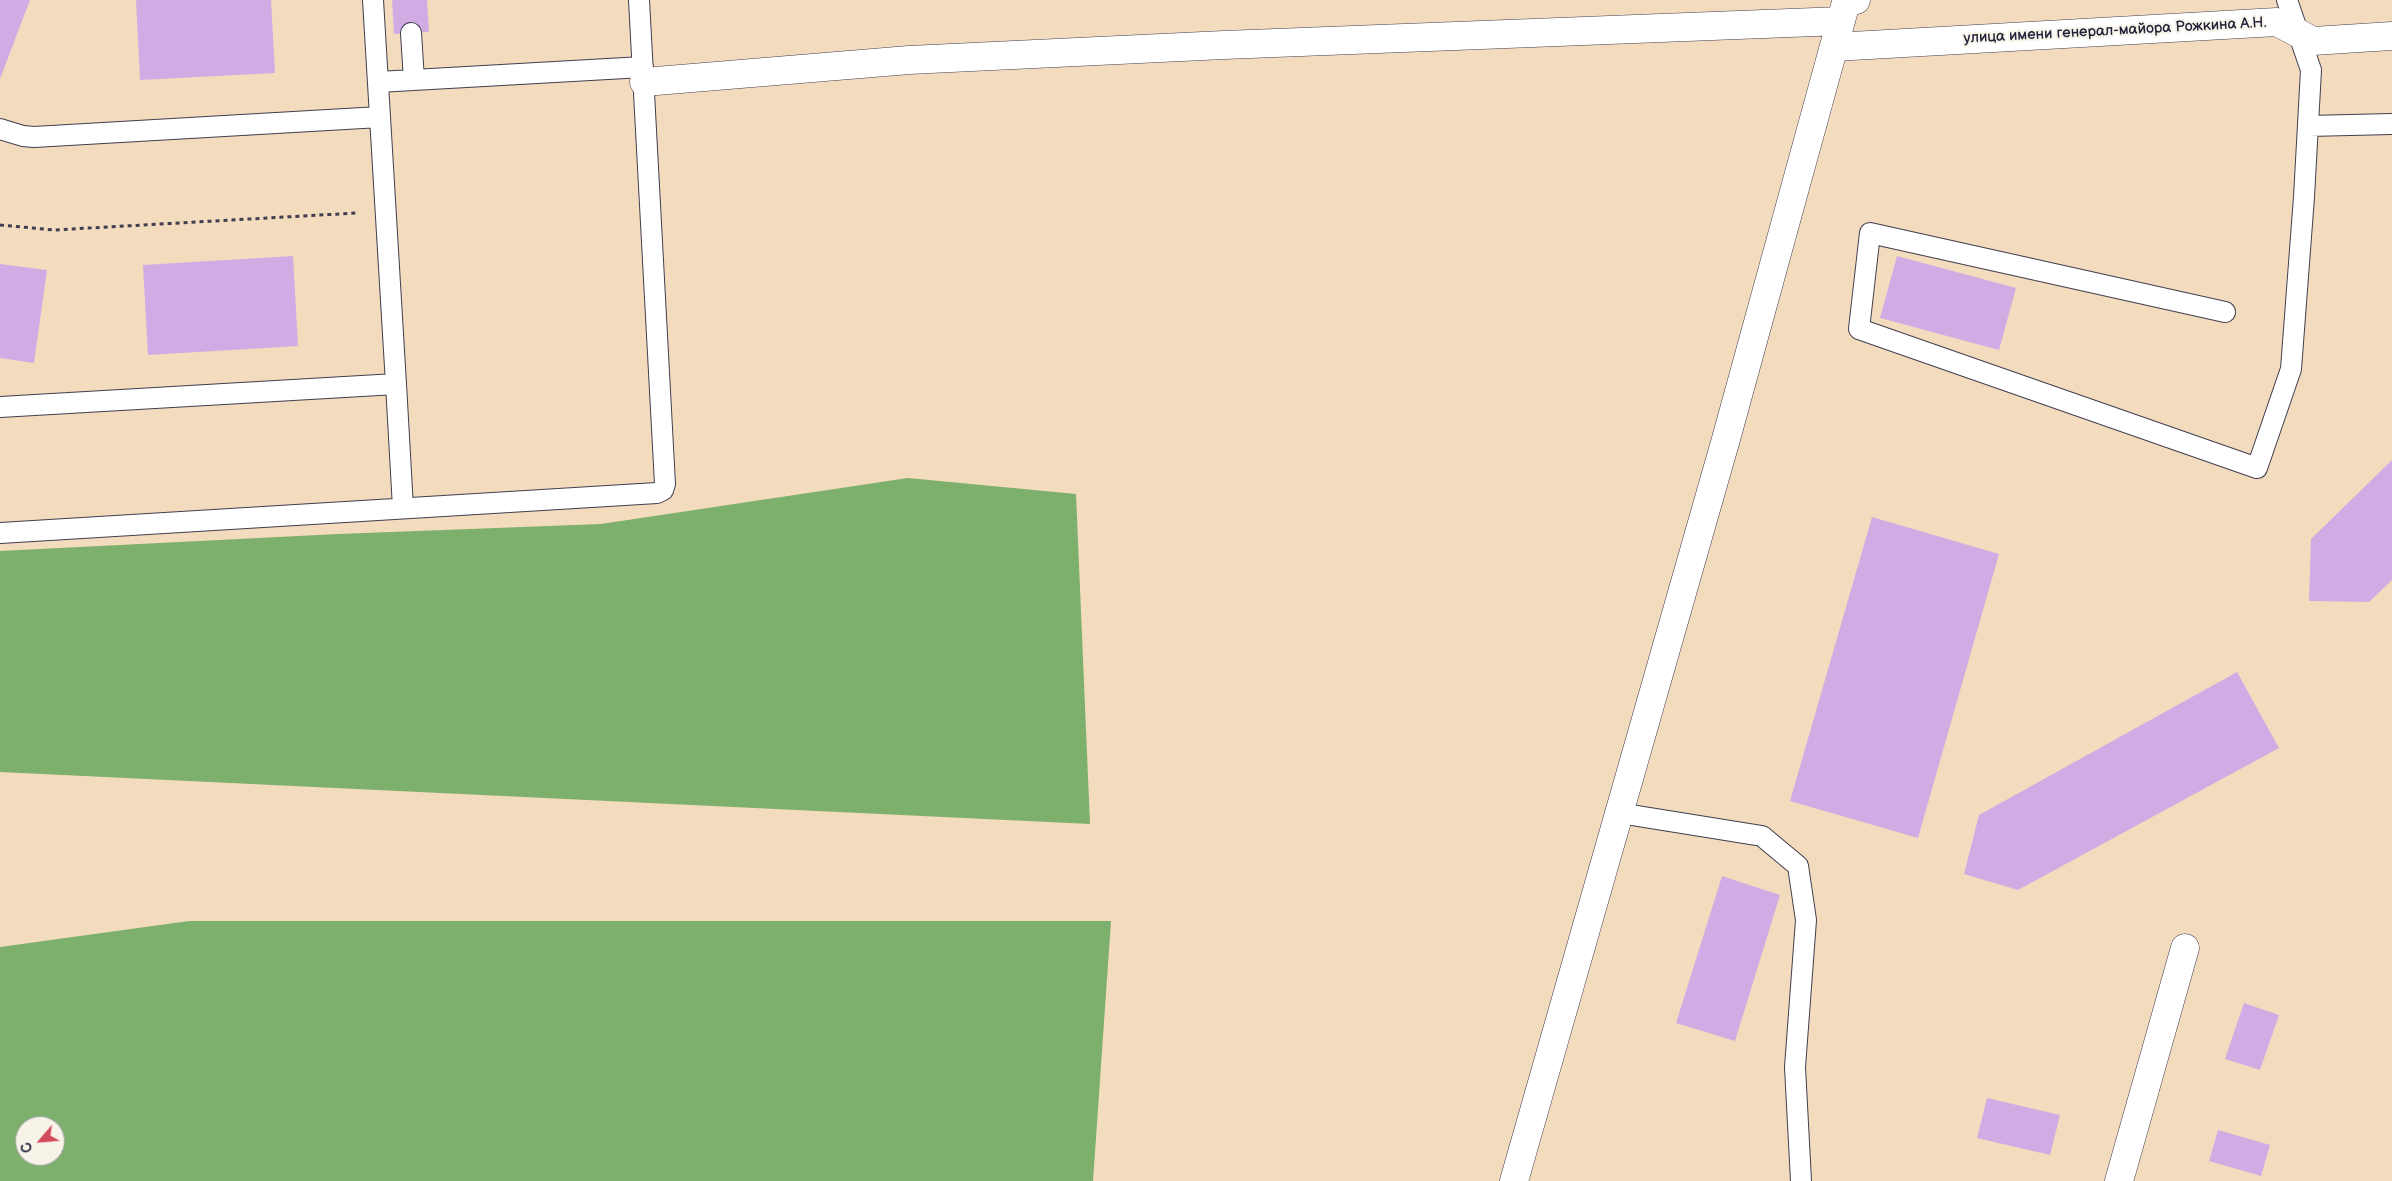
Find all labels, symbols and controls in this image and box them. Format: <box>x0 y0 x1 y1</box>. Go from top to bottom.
street label: улица имени генерал-майора Рожкина А.Н. <box>1963 14 2267 48</box>
north arrow <box>15 1116 65 1166</box>
text: С <box>17 1139 37 1156</box>

